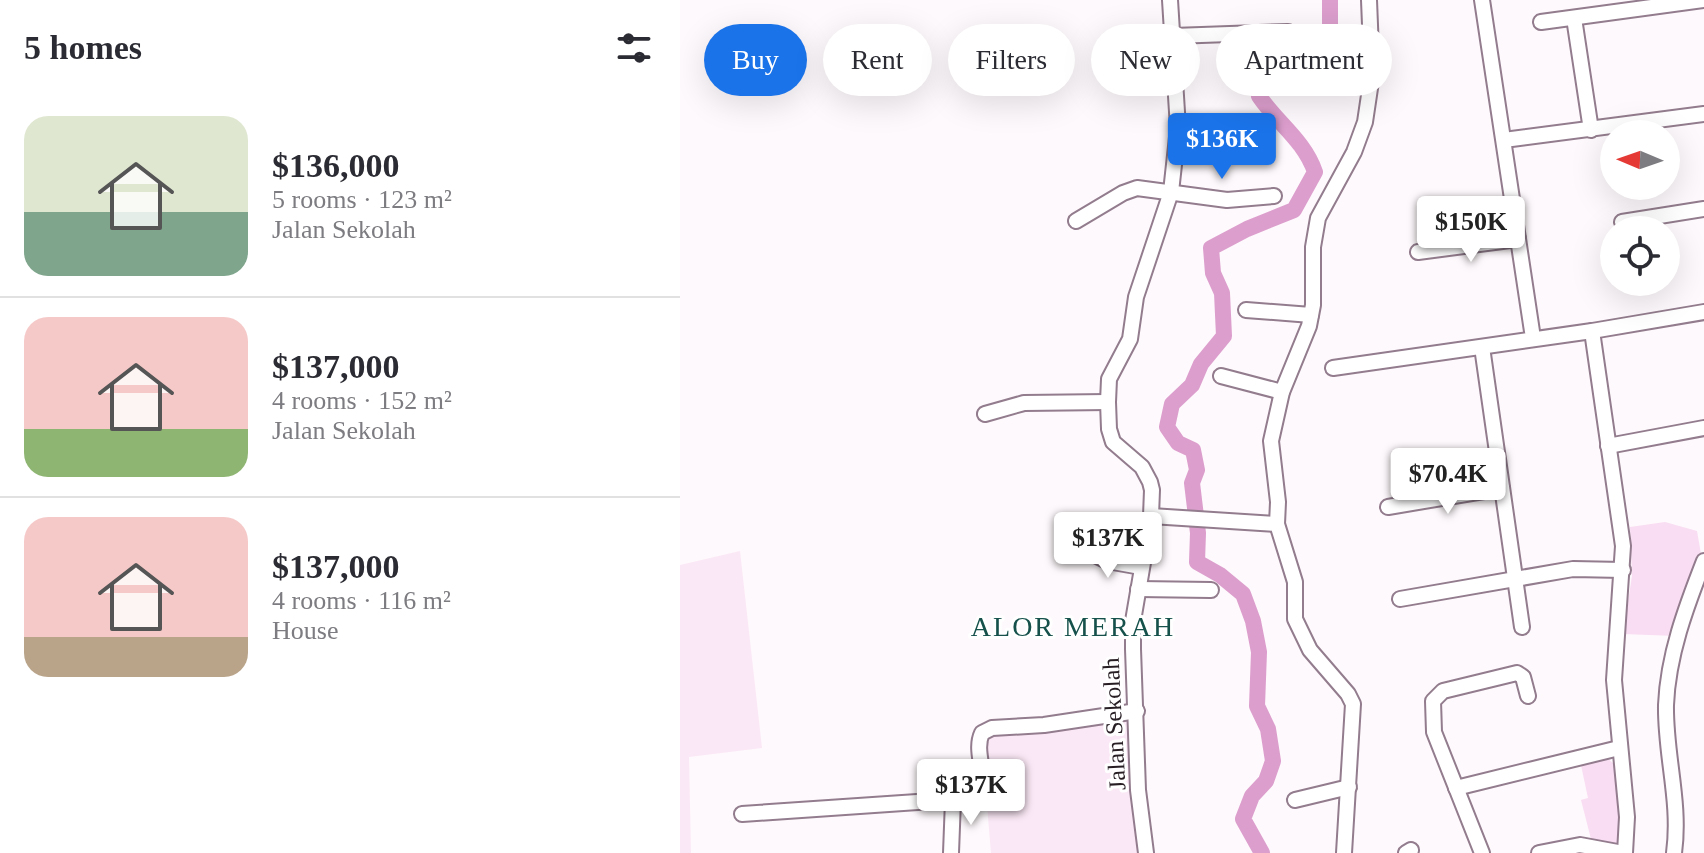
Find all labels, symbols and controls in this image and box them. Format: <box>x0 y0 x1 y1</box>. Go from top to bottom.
chip: Buy <box>704 24 807 96</box>
chip: Rent <box>823 24 932 96</box>
chip: Filters <box>948 24 1075 96</box>
chip: New <box>1091 24 1200 96</box>
chip: Apartment <box>1216 24 1392 96</box>
icon: filters <box>612 26 656 70</box>
text: 5 homes <box>24 29 142 66</box>
pin: $136K <box>1166 113 1278 181</box>
north arrow <box>1600 120 1680 200</box>
map controls <box>1600 120 1680 296</box>
text: $136K <box>1186 124 1258 153</box>
text: $136,000 <box>272 147 400 184</box>
icon: home <box>88 148 184 244</box>
text: 5 rooms · 123 m² <box>272 185 452 214</box>
pin: $150K <box>1415 196 1527 264</box>
text: $150K <box>1435 207 1507 236</box>
text: Jalan Sekolah <box>272 215 416 244</box>
button: locate <box>1600 216 1680 296</box>
text: $137,000 <box>272 348 400 385</box>
icon: home <box>88 349 184 445</box>
text: 4 rooms · 152 m² <box>272 386 452 415</box>
text: Jalan Sekolah <box>272 416 416 445</box>
pin: $70.4K <box>1383 448 1513 516</box>
text: $70.4K <box>1409 459 1487 488</box>
pin: $137K <box>1052 512 1164 580</box>
text: $137K <box>1072 523 1144 552</box>
text: $137,000 <box>272 548 400 585</box>
icon: home <box>88 549 184 645</box>
text: 4 rooms · 116 m² <box>272 586 451 615</box>
district label: ALOR MERAH <box>971 611 1175 642</box>
text: House <box>272 616 338 645</box>
street label: Jalan Sekolah <box>1098 657 1130 791</box>
pin: $137K <box>915 759 1027 827</box>
text: $137K <box>935 770 1007 799</box>

